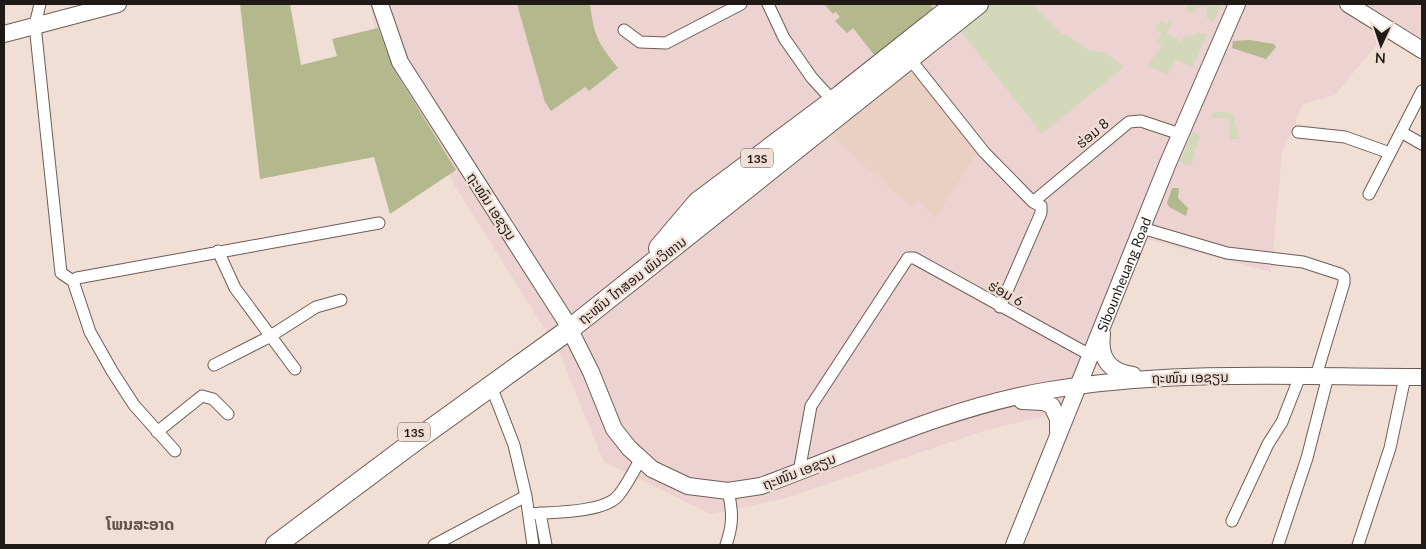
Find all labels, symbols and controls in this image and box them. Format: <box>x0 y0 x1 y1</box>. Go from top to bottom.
north arrow <box>1356 20 1406 70</box>
text: N <box>1374 50 1386 67</box>
street label: ຮ່ອມ 8 <box>1072 114 1112 152</box>
road number: 13S <box>741 148 773 168</box>
street label: ຖະໜົນ ເອຊຽນ <box>463 169 520 244</box>
street label: Sibounheuang Road <box>1092 214 1154 334</box>
street label: ຖະໜົນ ໄກສອນ ພົມວິຫານ <box>574 232 690 328</box>
street label: ຮ່ອມ 6 <box>985 276 1027 310</box>
street label: ຖະໜົນ ເອຊຽນ <box>1151 368 1229 387</box>
road number: 13S <box>398 422 430 442</box>
street label: ຖະໜົນ ເອຊຽນ <box>760 449 839 494</box>
district label: ໂພນສະອາດ <box>105 514 174 533</box>

